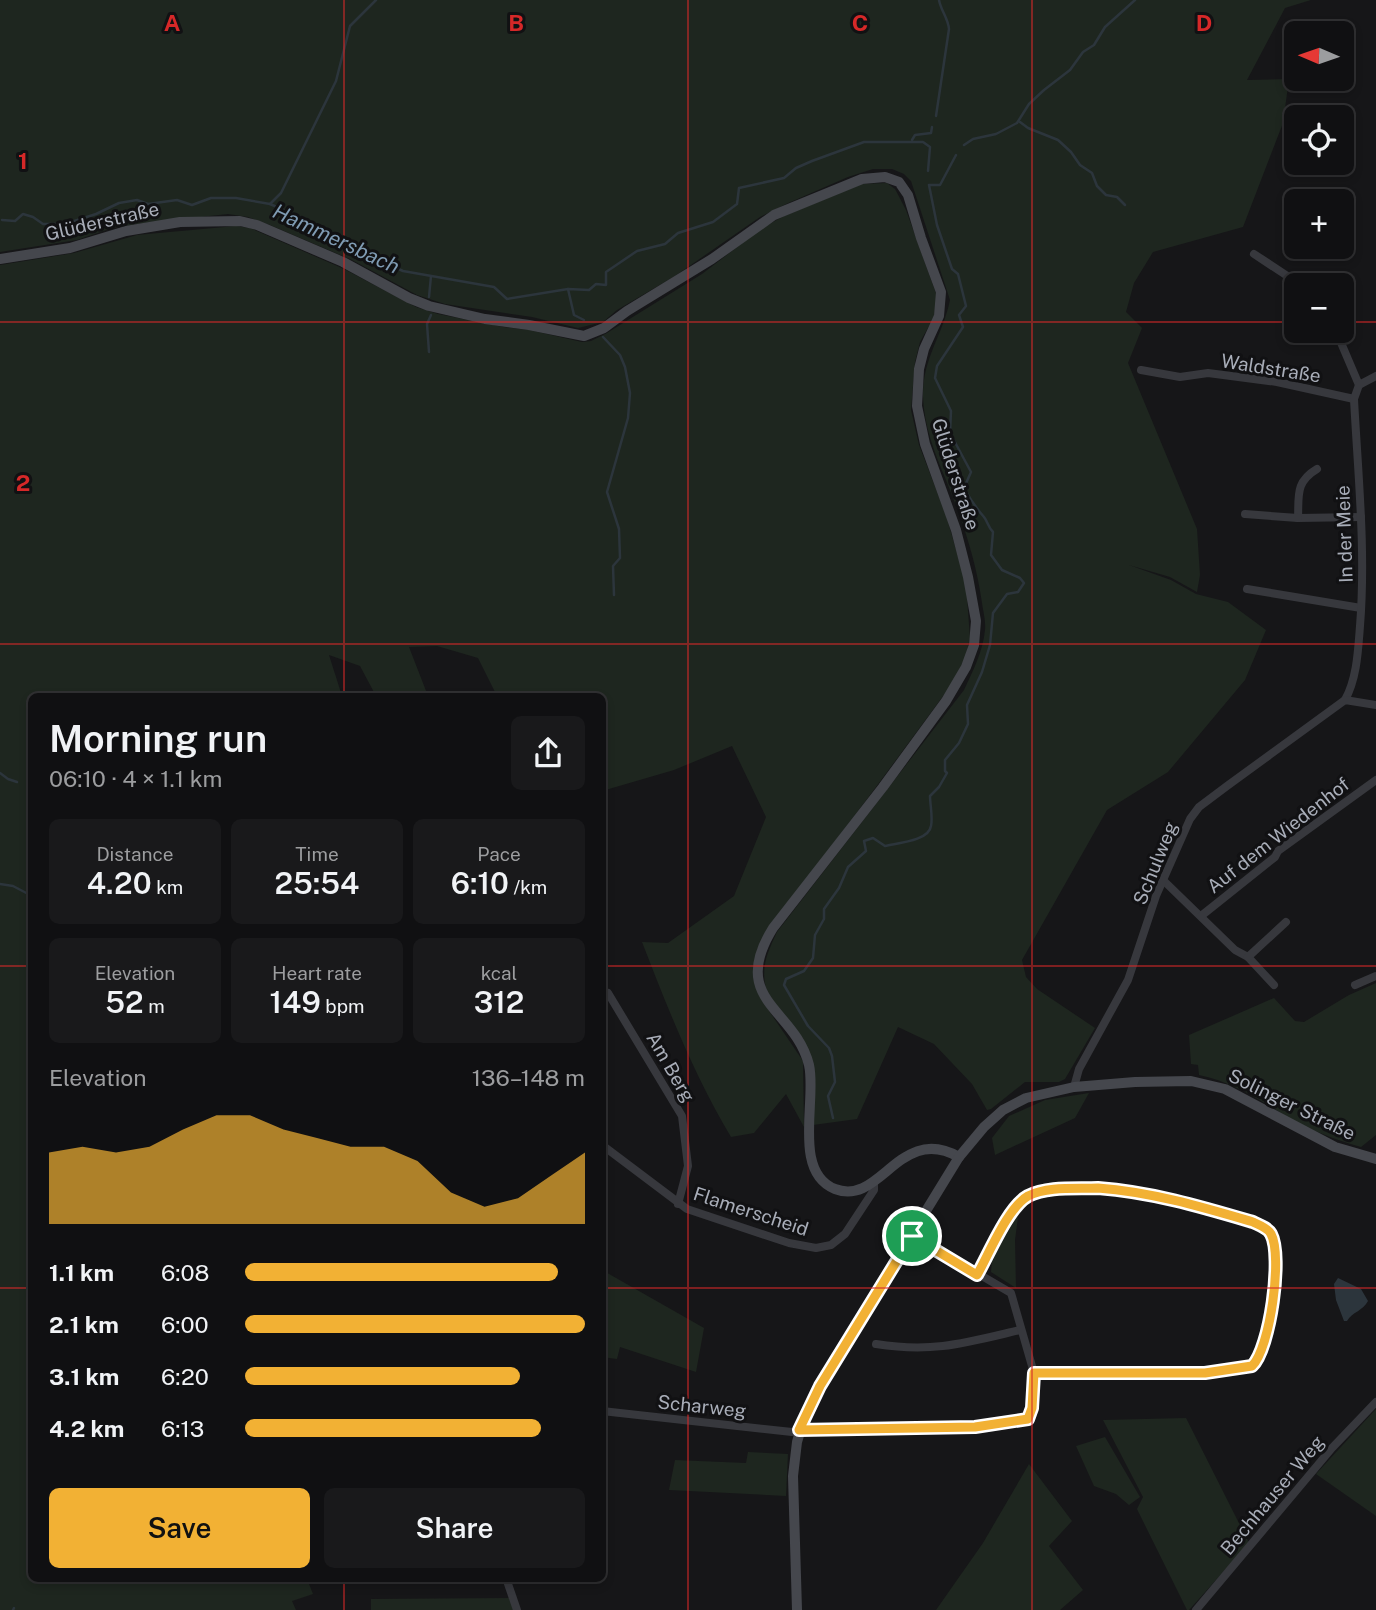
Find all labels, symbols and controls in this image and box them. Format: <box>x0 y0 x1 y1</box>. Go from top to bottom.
text: A <box>164 9 181 36</box>
text: B <box>508 9 524 36</box>
text: C <box>852 9 868 36</box>
text: D <box>1196 9 1212 36</box>
north arrow <box>1284 21 1354 91</box>
map controls <box>1284 21 1354 343</box>
button: locate <box>1284 105 1354 175</box>
text: 1 <box>18 147 28 174</box>
button: + <box>1284 189 1354 259</box>
street label: Glüderstraße <box>43 197 161 245</box>
water label: Hammersbach <box>269 198 404 279</box>
button: − <box>1284 273 1354 343</box>
street label: Waldstraße <box>1220 349 1322 387</box>
street label: Glüderstraße <box>928 415 984 533</box>
text: 2 <box>16 469 30 496</box>
street label: In der Meie <box>1331 485 1357 583</box>
text: Morning run <box>49 716 267 761</box>
button: share <box>511 716 585 790</box>
text: 06:10 · 4 × 1.1 km <box>49 765 223 792</box>
street label: Auf dem Wiedenhof <box>1202 773 1354 897</box>
street label: Schulweg <box>1128 818 1182 908</box>
text: Distance <box>96 843 174 865</box>
text: Time <box>295 843 339 865</box>
text: Pace <box>477 843 521 865</box>
text: 4.20 <box>87 865 152 901</box>
text: 25:54 <box>275 865 359 901</box>
text: 6:10 <box>451 865 509 901</box>
text: km <box>152 876 183 898</box>
text: /km <box>509 876 547 898</box>
text: Elevation <box>95 962 175 984</box>
text: Heart rate <box>272 962 362 984</box>
text: kcal <box>481 962 517 984</box>
text: 52 <box>105 984 144 1020</box>
text: 149 <box>270 984 321 1020</box>
text: 312 <box>474 984 524 1020</box>
text: m <box>144 995 165 1017</box>
text: bpm <box>321 995 364 1017</box>
street label: Am Berg <box>642 1028 700 1106</box>
text: Elevation <box>49 1064 147 1091</box>
text: 136–148 m <box>472 1064 585 1091</box>
street label: Solinger Straße <box>1225 1064 1359 1144</box>
street label: Flamerscheid <box>691 1182 811 1240</box>
pin <box>882 1206 942 1266</box>
icon: arrive <box>893 1217 931 1255</box>
text: 1.1 km <box>49 1259 114 1286</box>
text: 6:08 <box>161 1259 209 1286</box>
text: 2.1 km <box>49 1311 119 1338</box>
text: 6:00 <box>161 1311 209 1338</box>
text: 3.1 km <box>49 1363 119 1390</box>
text: 6:20 <box>161 1363 209 1390</box>
street label: Scharweg <box>656 1390 748 1422</box>
text: 4.2 km <box>49 1415 124 1442</box>
text: 6:13 <box>161 1415 204 1442</box>
street label: Bechhauser Weg <box>1216 1431 1328 1559</box>
button: Save <box>49 1488 310 1568</box>
button: Share <box>324 1488 585 1568</box>

